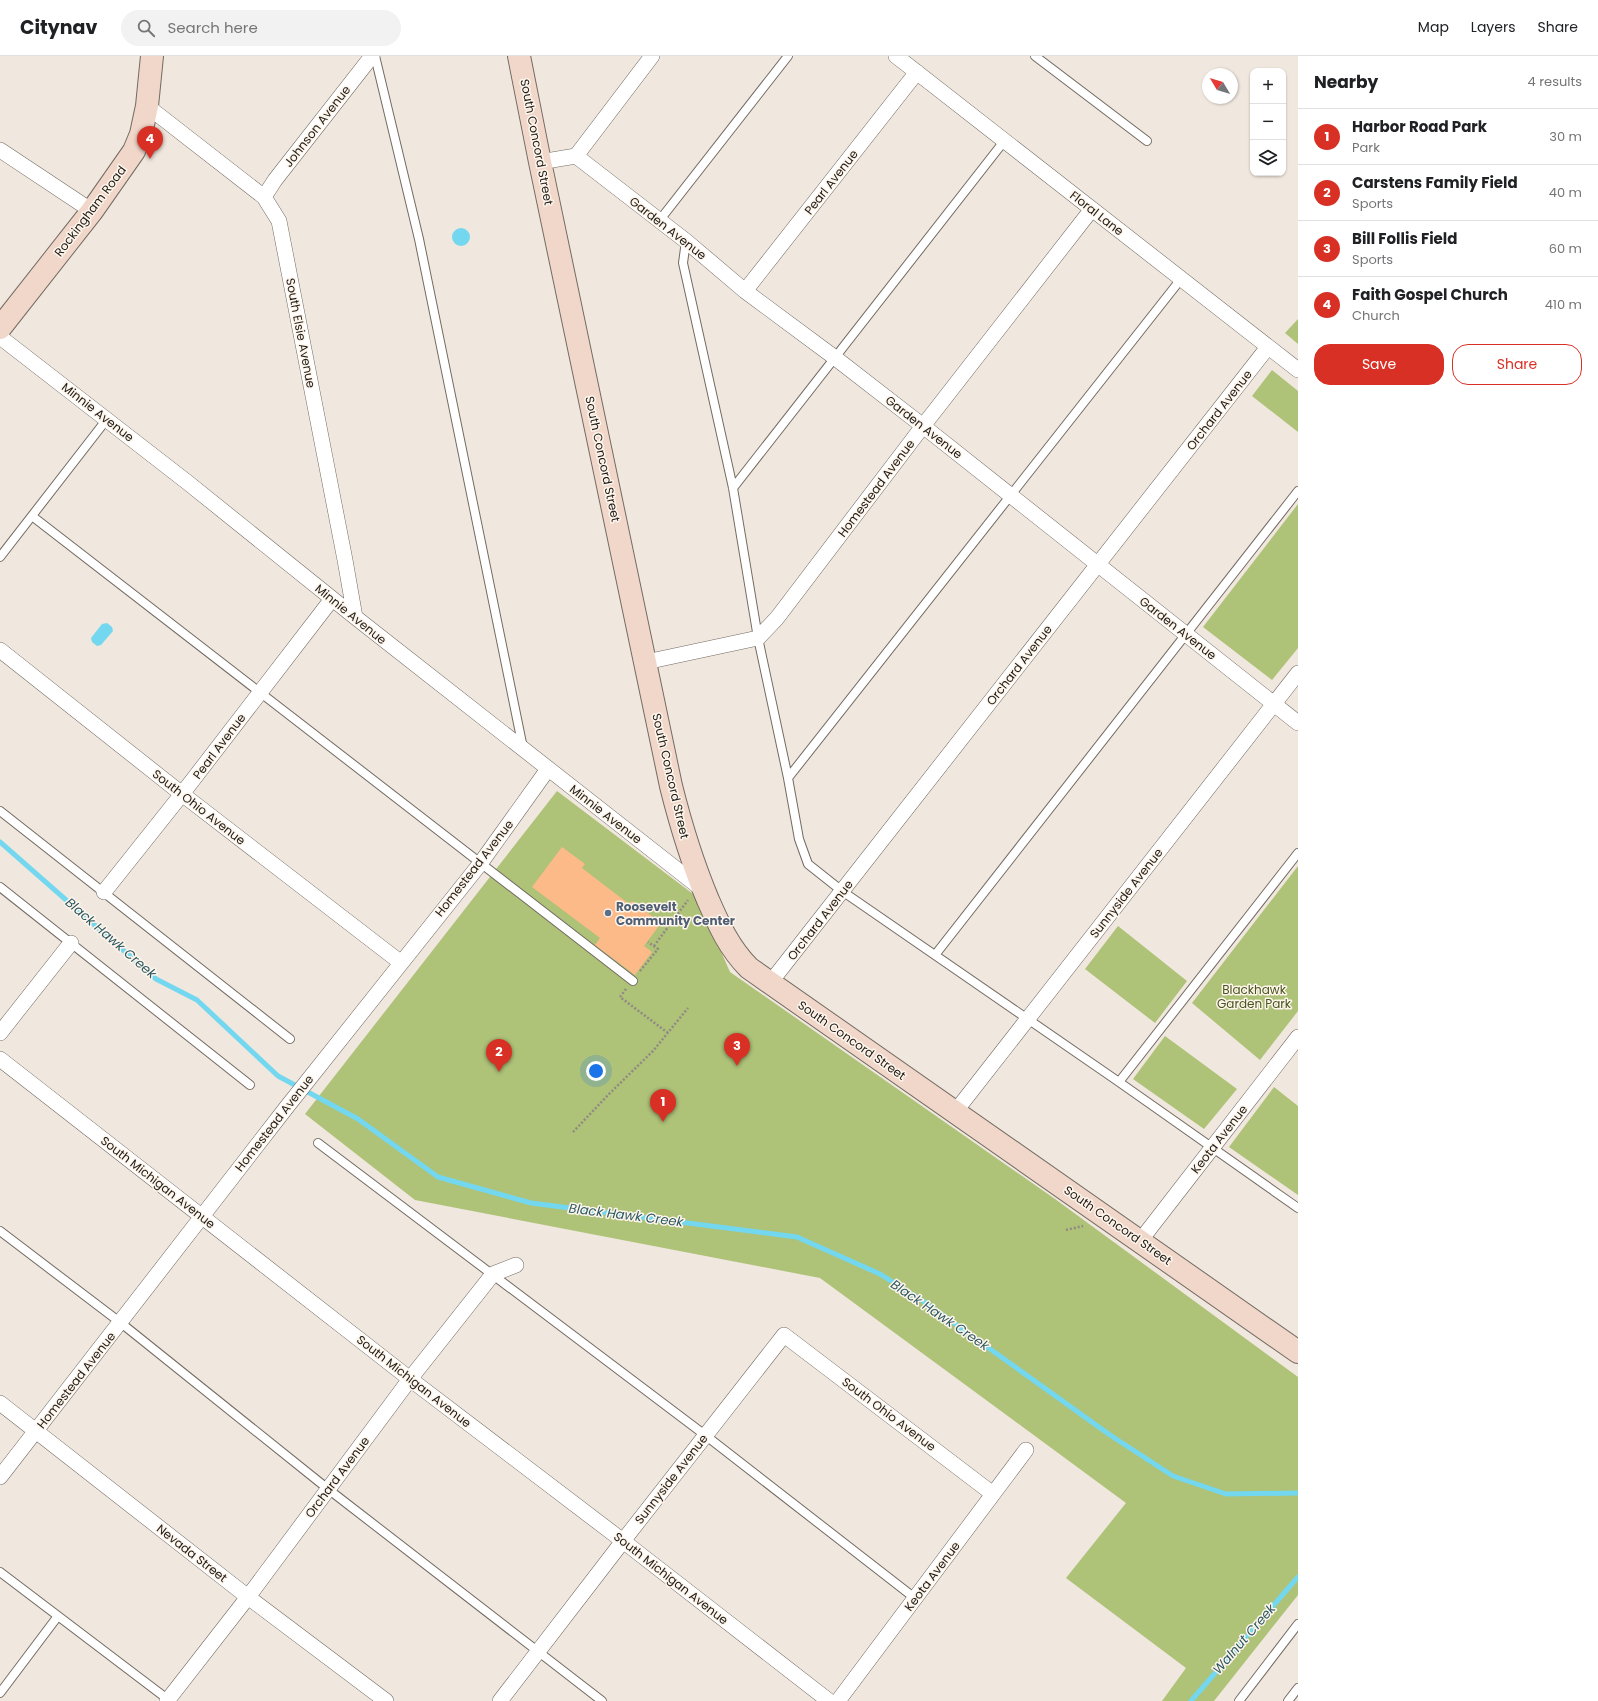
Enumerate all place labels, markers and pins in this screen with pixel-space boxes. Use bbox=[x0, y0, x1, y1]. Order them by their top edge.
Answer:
pin: 4 bbox=[137, 126, 163, 159]
place label: Roosevelt Community Center bbox=[616, 898, 735, 929]
marker: Roosevelt Community Center bbox=[603, 908, 613, 918]
pin: 3 bbox=[724, 1033, 750, 1066]
pin: 2 bbox=[486, 1039, 512, 1072]
pin: 1 bbox=[650, 1089, 676, 1122]

